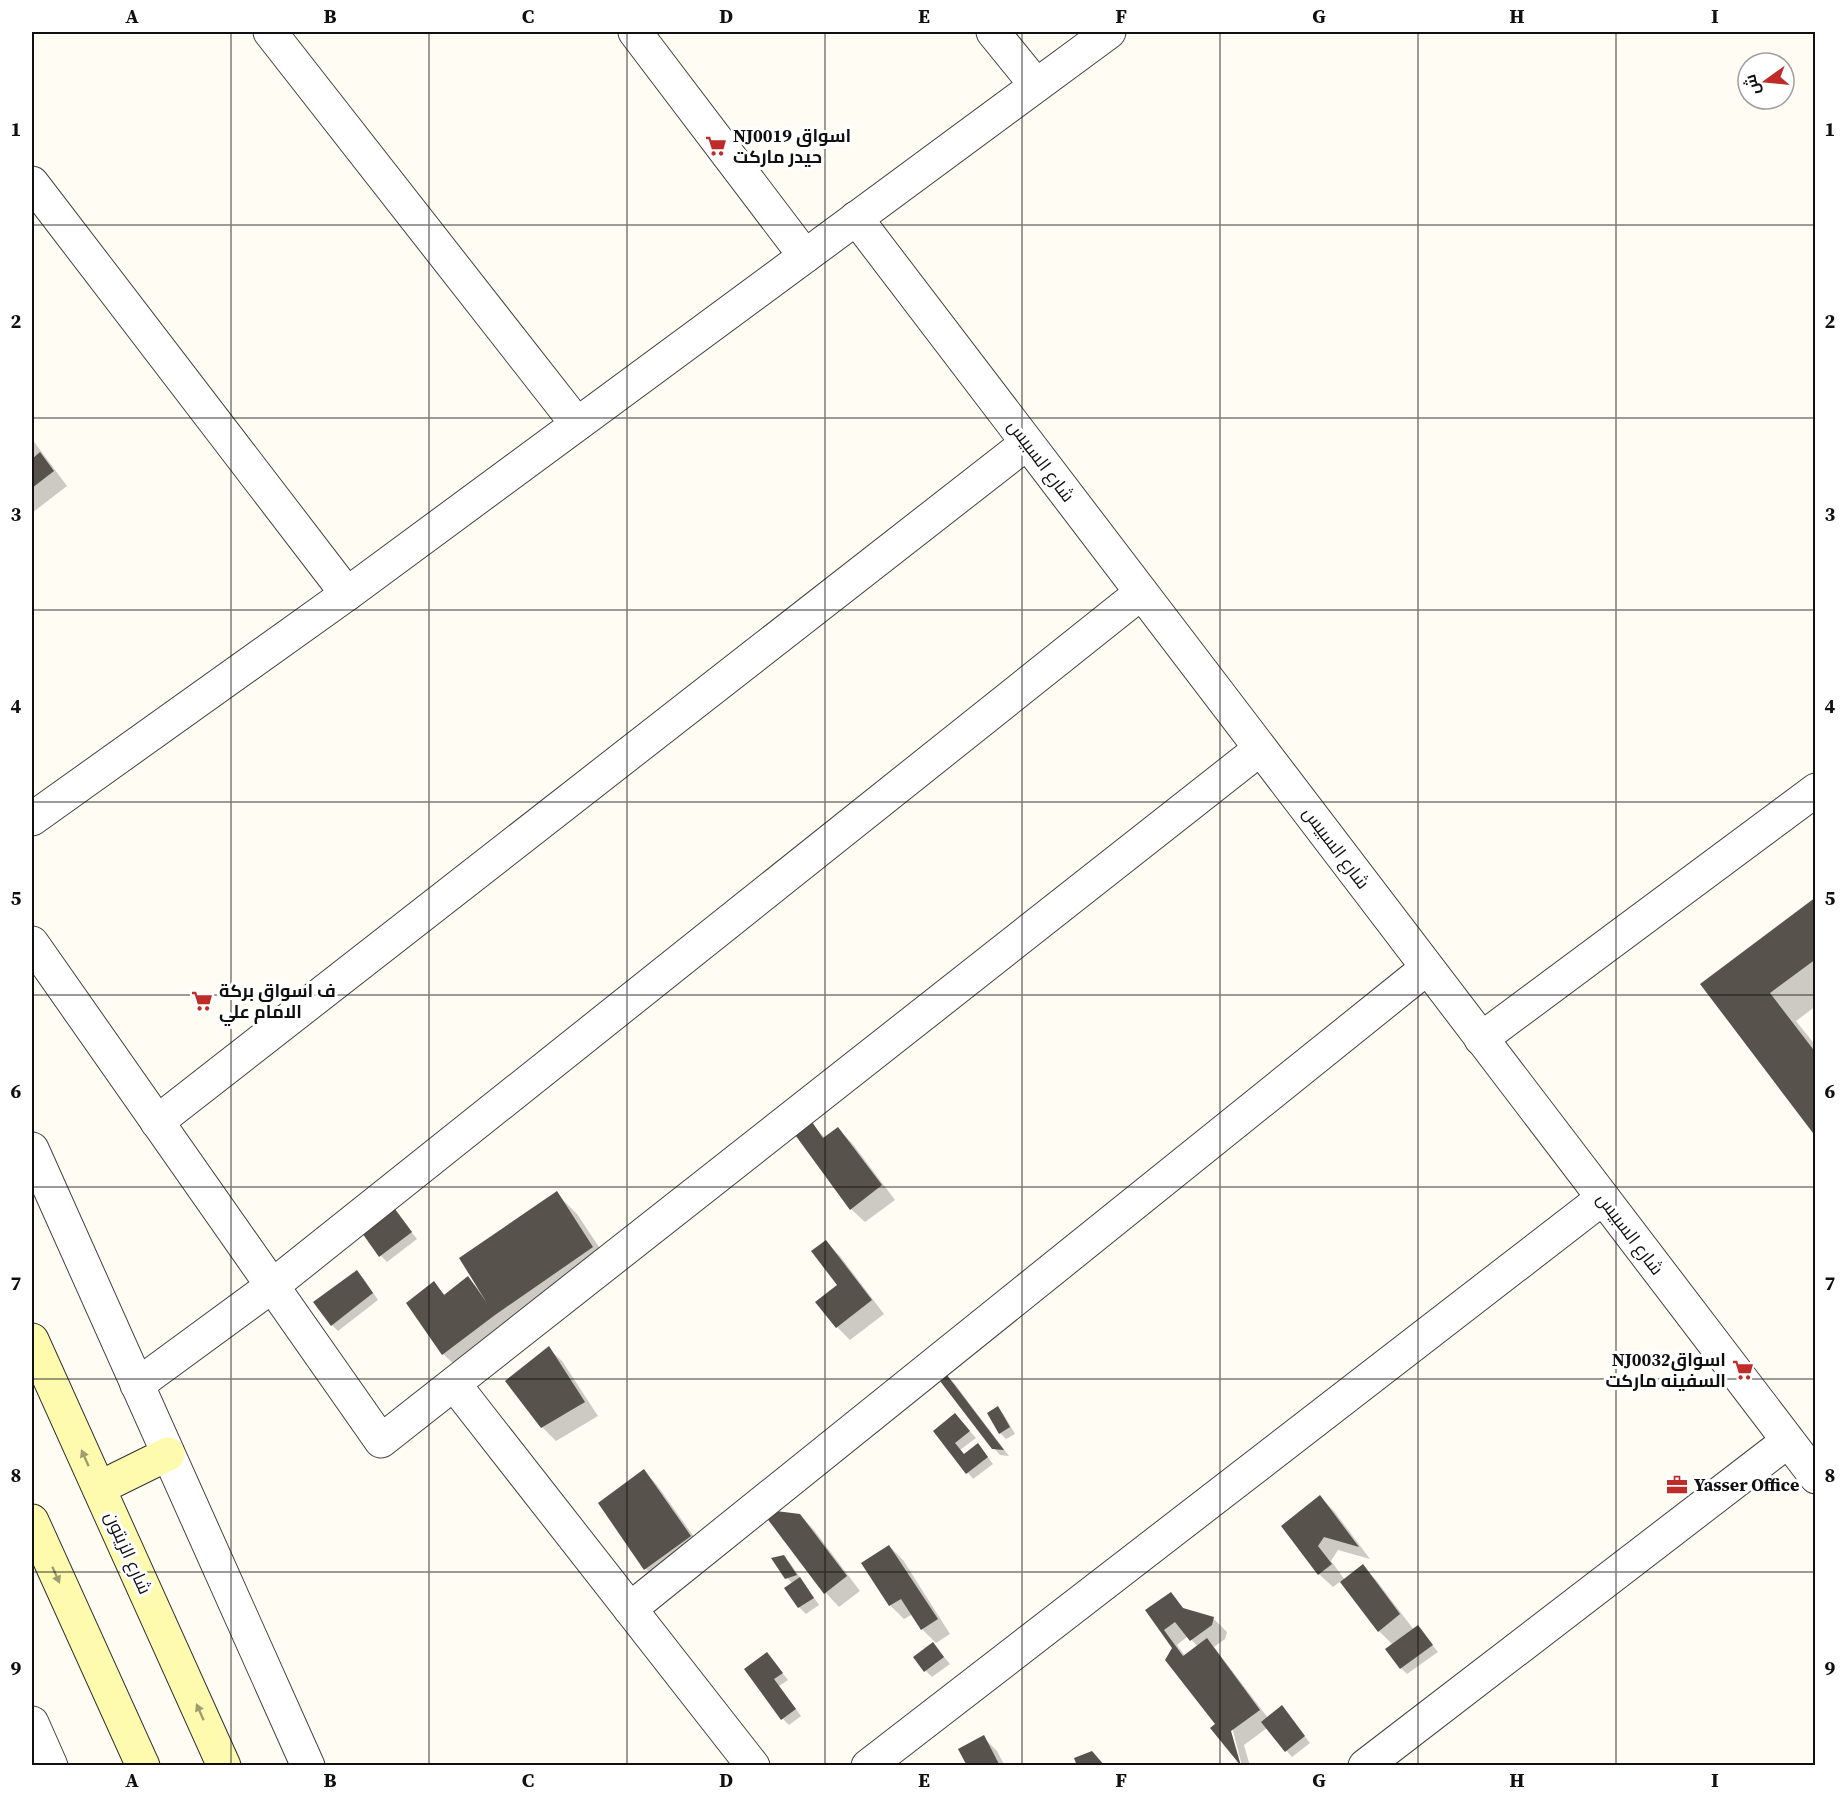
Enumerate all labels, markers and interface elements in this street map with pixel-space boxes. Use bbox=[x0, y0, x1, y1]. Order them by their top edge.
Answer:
text: A bbox=[125, 2, 139, 30]
text: B bbox=[323, 2, 337, 30]
text: C bbox=[522, 2, 534, 30]
text: D bbox=[719, 2, 733, 30]
text: E bbox=[918, 2, 930, 30]
text: F bbox=[1115, 2, 1127, 30]
text: G bbox=[1312, 2, 1326, 30]
text: H bbox=[1509, 2, 1525, 30]
text: I bbox=[1711, 2, 1719, 30]
north arrow bbox=[1736, 51, 1796, 111]
text: ش bbox=[1738, 72, 1765, 98]
text: 1 bbox=[11, 115, 21, 143]
text: 1 bbox=[1825, 115, 1835, 143]
place label: NJ0019 اسواق حيدر ماركت bbox=[733, 123, 851, 169]
supermarket icon: NJ0019 اسواق حيدر ماركت bbox=[704, 134, 728, 158]
text: 2 bbox=[11, 307, 22, 335]
text: 2 bbox=[1825, 307, 1836, 335]
street label: شارع السبيس bbox=[1002, 414, 1081, 507]
text: 3 bbox=[11, 500, 22, 528]
text: 3 bbox=[1825, 500, 1836, 528]
text: 4 bbox=[11, 692, 22, 720]
text: 4 bbox=[1825, 692, 1836, 720]
street label: شارع السبيس bbox=[1297, 801, 1376, 894]
text: 5 bbox=[11, 884, 22, 912]
text: 5 bbox=[1825, 884, 1836, 912]
place label: ف اسواق بركة الامام علي bbox=[219, 978, 336, 1027]
supermarket icon: ف اسواق بركة الامام علي bbox=[190, 989, 214, 1013]
text: 6 bbox=[11, 1077, 22, 1105]
text: 6 bbox=[1825, 1077, 1836, 1105]
street label: شارع السبيس bbox=[1591, 1187, 1670, 1280]
text: 7 bbox=[11, 1269, 22, 1297]
text: 7 bbox=[1825, 1269, 1836, 1297]
place label: NJ0032اسواق السفينه ماركت bbox=[1605, 1347, 1726, 1393]
supermarket icon: NJ0032اسواق السفينه ماركت bbox=[1731, 1358, 1755, 1382]
one-way arrow bbox=[80, 1448, 90, 1466]
text: 8 bbox=[11, 1461, 21, 1489]
text: 8 bbox=[1825, 1461, 1835, 1489]
place label: Yasser Office bbox=[1694, 1472, 1799, 1497]
office icon: Yasser Office bbox=[1665, 1473, 1689, 1497]
street label: شارع الزيتون bbox=[99, 1507, 158, 1598]
one-way arrow bbox=[51, 1566, 60, 1583]
text: 9 bbox=[11, 1654, 22, 1682]
text: 9 bbox=[1825, 1654, 1836, 1682]
one-way arrow bbox=[195, 1704, 204, 1721]
text: A bbox=[125, 1766, 139, 1794]
text: B bbox=[323, 1766, 337, 1794]
text: C bbox=[522, 1766, 534, 1794]
text: D bbox=[719, 1766, 733, 1794]
text: E bbox=[918, 1766, 930, 1794]
text: F bbox=[1115, 1766, 1127, 1794]
text: G bbox=[1312, 1766, 1326, 1794]
text: H bbox=[1509, 1766, 1525, 1794]
text: I bbox=[1711, 1766, 1719, 1794]

